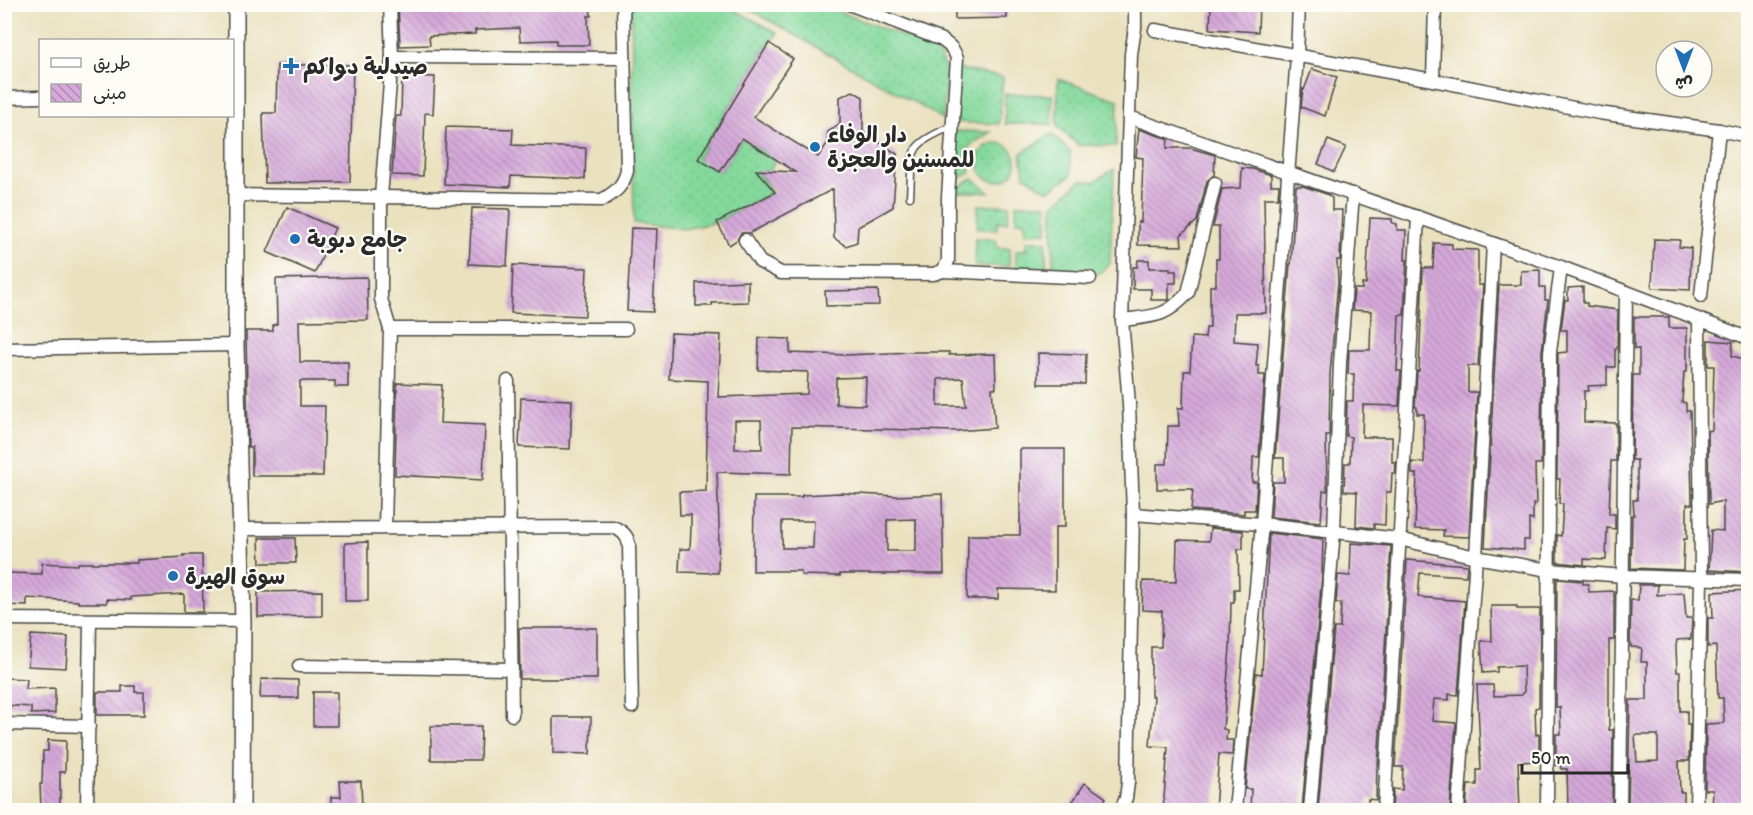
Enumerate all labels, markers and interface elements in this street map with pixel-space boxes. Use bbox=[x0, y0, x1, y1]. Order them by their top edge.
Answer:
legend bbox=[39, 39, 234, 117]
north arrow bbox=[1654, 39, 1714, 99]
text: طريق bbox=[93, 52, 131, 74]
place label: صيدلية دواكم bbox=[303, 53, 428, 83]
marker: صيدلية دواكم bbox=[284, 59, 298, 73]
text: ش bbox=[1675, 74, 1693, 93]
text: مبنى bbox=[93, 82, 127, 104]
place label: دار الوفاء للمسنين والعجزة bbox=[827, 121, 974, 174]
marker: دار الوفاء للمسنين والعجزة bbox=[808, 140, 822, 154]
place label: جامع دبوبة bbox=[307, 226, 407, 255]
marker: جامع دبوبة bbox=[288, 232, 302, 246]
place label: سوق الهيرة bbox=[185, 563, 285, 590]
marker: سوق الهيرة bbox=[166, 569, 180, 583]
scale bar bbox=[1522, 737, 1628, 775]
text: 50 m bbox=[1531, 747, 1571, 769]

